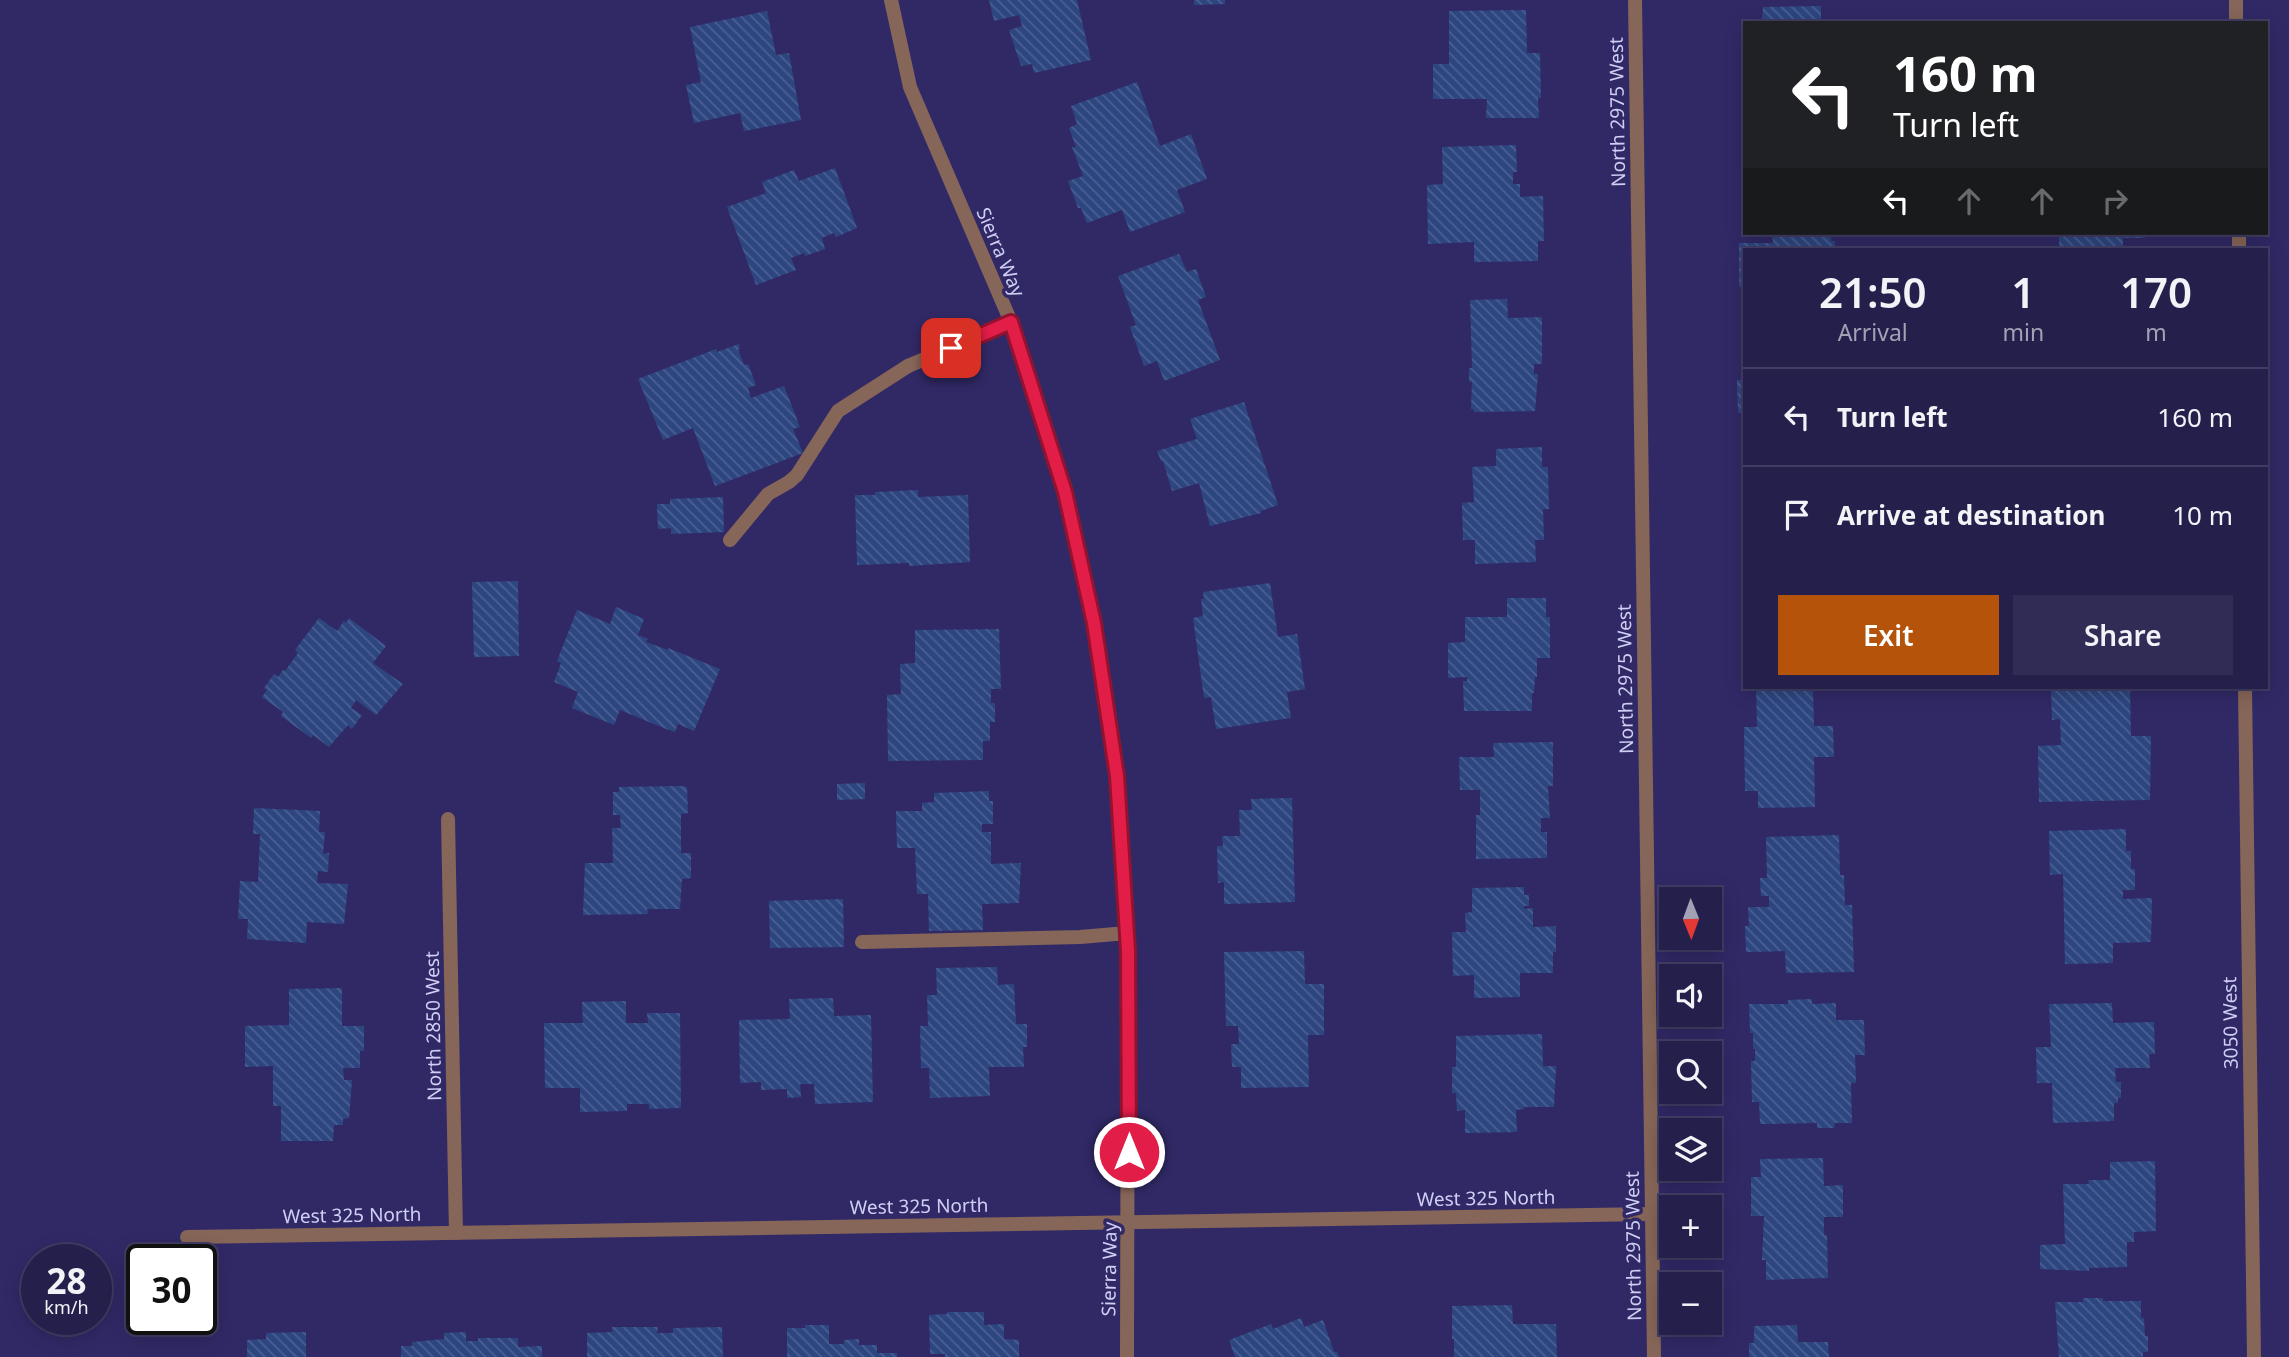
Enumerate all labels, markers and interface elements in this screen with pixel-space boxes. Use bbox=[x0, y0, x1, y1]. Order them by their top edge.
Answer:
street label: North 2975 West bbox=[1603, 37, 1631, 187]
text: 160 m bbox=[1893, 40, 2038, 106]
icon: left bbox=[1778, 49, 1869, 140]
text: Turn left bbox=[1893, 103, 2019, 146]
icon: left bbox=[1877, 182, 1915, 220]
icon: ahead bbox=[1950, 182, 1988, 220]
icon: ahead bbox=[2023, 182, 2061, 220]
icon: right bbox=[2096, 182, 2134, 220]
street label: Sierra Way bbox=[971, 203, 1032, 301]
text: 21:50 bbox=[1819, 263, 1927, 320]
text: 1 bbox=[2011, 263, 2035, 320]
text: 170 bbox=[2120, 263, 2192, 320]
text: Arrival bbox=[1838, 316, 1908, 348]
text: min bbox=[2002, 316, 2044, 348]
text: m bbox=[2145, 316, 2167, 348]
pin bbox=[921, 318, 981, 378]
icon: arrive bbox=[932, 329, 970, 367]
icon: left bbox=[1778, 398, 1816, 436]
text: Turn left bbox=[1837, 399, 1948, 435]
text: 160 m bbox=[2157, 399, 2233, 435]
icon: arrive bbox=[1778, 496, 1816, 534]
text: Arrive at destination bbox=[1837, 497, 2106, 533]
text: 10 m bbox=[2172, 497, 2233, 533]
button: Exit bbox=[1778, 595, 1999, 675]
button: Share bbox=[2013, 595, 2233, 675]
street label: North 2975 West bbox=[1611, 604, 1639, 754]
north arrow bbox=[1659, 887, 1722, 950]
map controls bbox=[1659, 887, 1722, 1335]
street label: North 2850 West bbox=[419, 951, 447, 1101]
button: sound bbox=[1659, 964, 1722, 1027]
street label: 3050 West bbox=[2216, 976, 2244, 1069]
button: search bbox=[1659, 1041, 1722, 1104]
position arrow bbox=[1092, 1115, 1166, 1189]
button: layers bbox=[1659, 1118, 1722, 1181]
street label: North 2975 West bbox=[1619, 1171, 1647, 1321]
street label: West 325 North bbox=[1416, 1184, 1556, 1212]
street label: West 325 North bbox=[849, 1192, 989, 1220]
button: + bbox=[1659, 1195, 1722, 1258]
street label: West 325 North bbox=[282, 1201, 422, 1229]
street label: Sierra Way bbox=[1095, 1221, 1123, 1317]
speed limit sign: 30 bbox=[126, 1244, 217, 1335]
text: 28 bbox=[46, 1257, 87, 1304]
button: − bbox=[1659, 1272, 1722, 1335]
text: km/h bbox=[44, 1295, 89, 1319]

